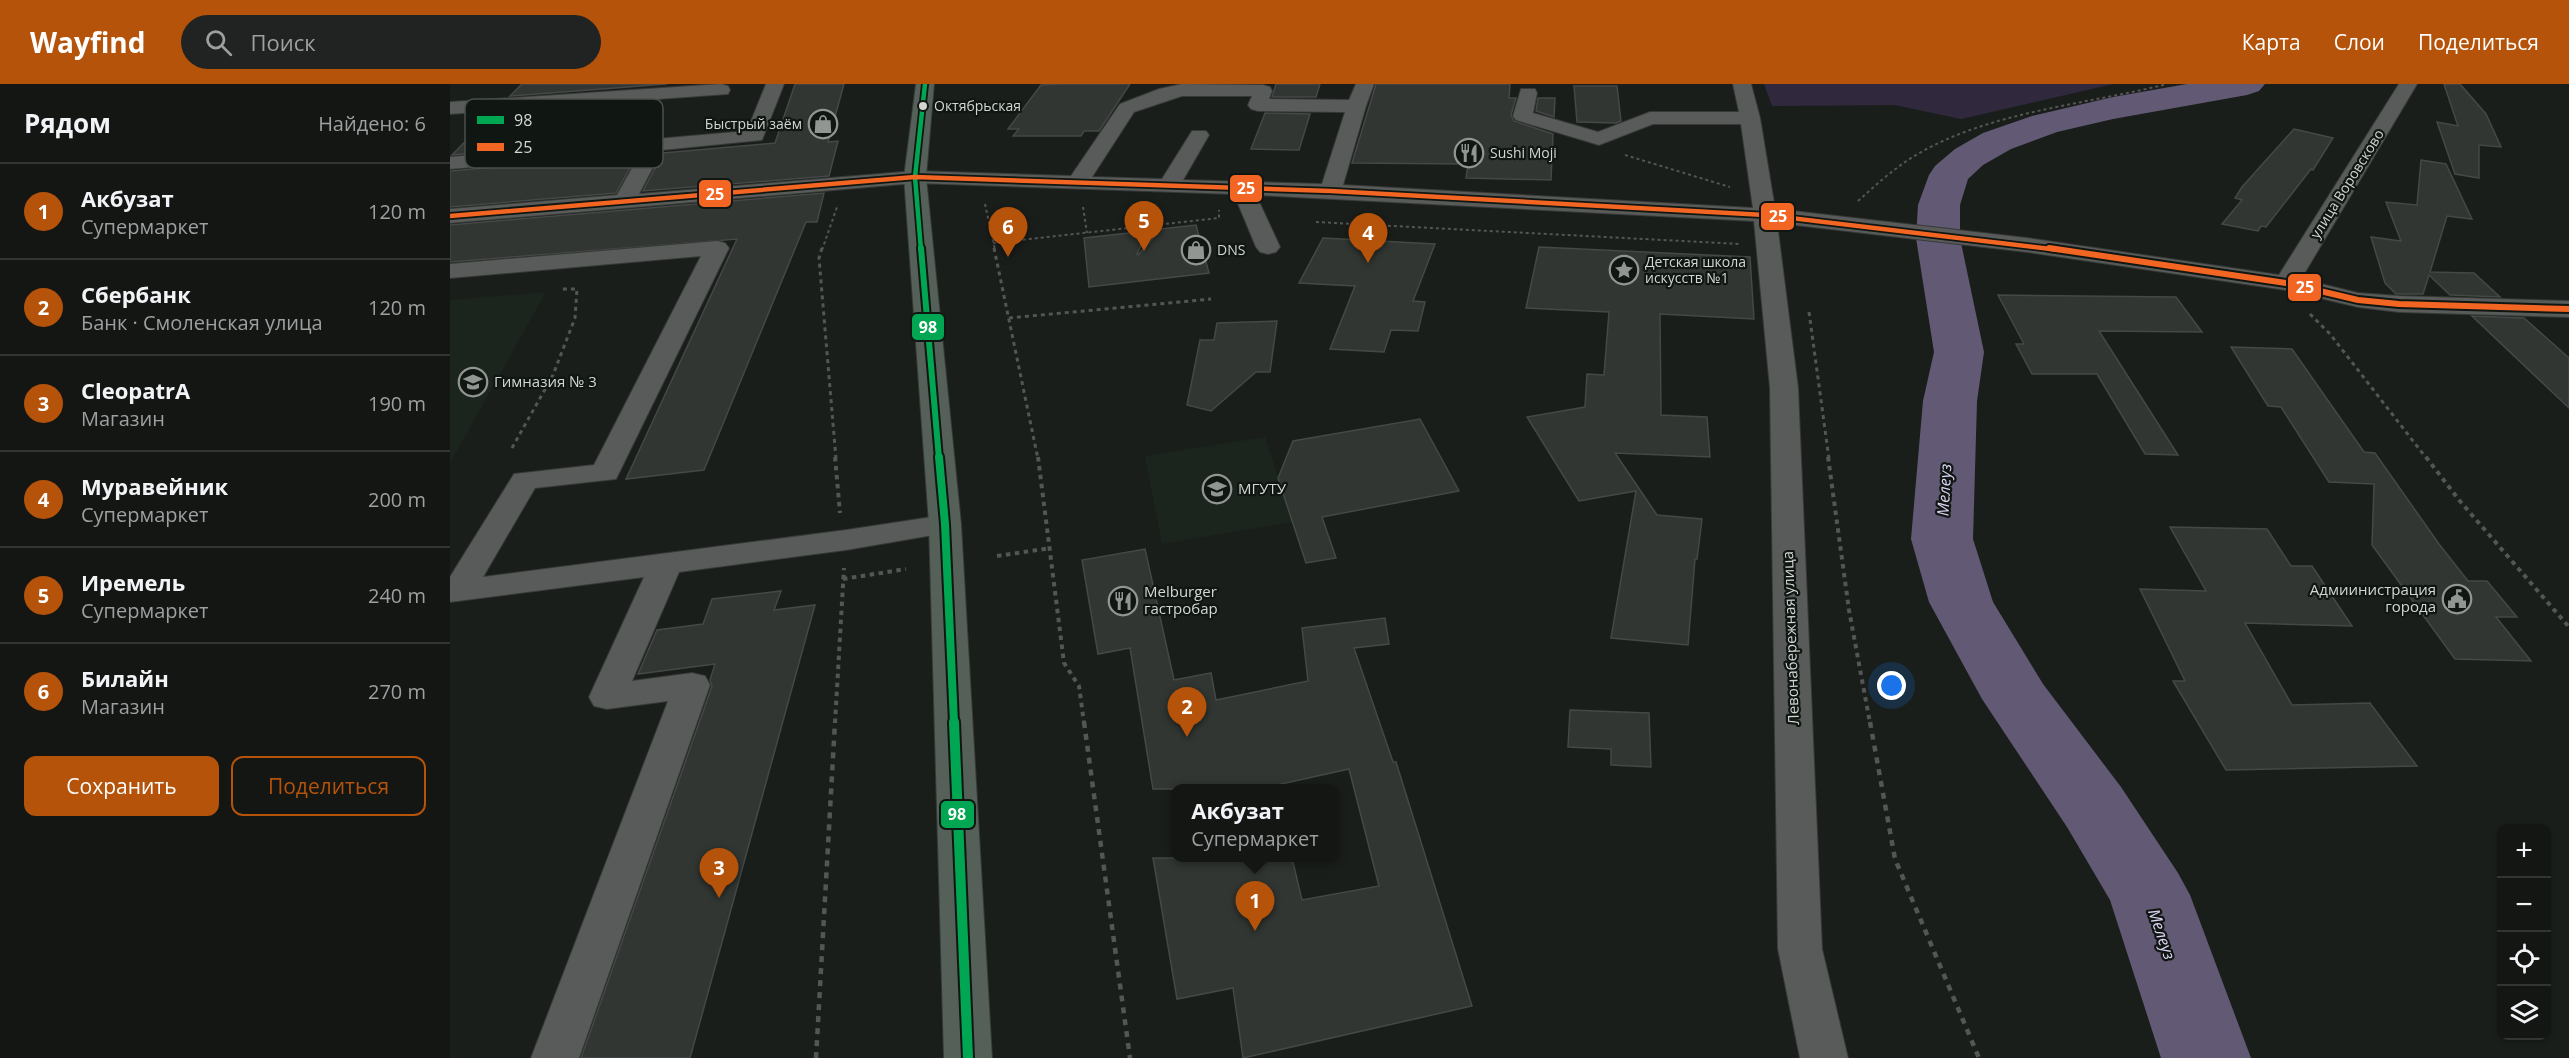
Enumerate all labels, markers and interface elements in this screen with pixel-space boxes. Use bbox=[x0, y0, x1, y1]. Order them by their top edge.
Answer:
search box bbox=[181, 15, 601, 69]
text: Wayfind bbox=[30, 23, 145, 61]
icon: search bbox=[202, 26, 235, 59]
text: Поиск bbox=[250, 27, 316, 57]
text: Карта bbox=[2242, 28, 2301, 56]
text: Слои bbox=[2334, 28, 2385, 56]
text: Поделиться bbox=[2418, 28, 2539, 56]
place label: Октябрьская bbox=[934, 96, 1021, 115]
legend bbox=[465, 99, 663, 168]
marker: Октябрьская bbox=[917, 100, 929, 112]
text: Рядом bbox=[24, 105, 111, 141]
shop icon: Быстрый заём bbox=[807, 108, 839, 140]
text: 98 bbox=[514, 109, 532, 131]
text: Найдено: 6 bbox=[318, 110, 426, 137]
place label: Быстрый заём bbox=[705, 114, 802, 133]
street label: улица Воровсково bbox=[2305, 126, 2388, 242]
text: 25 bbox=[514, 136, 532, 158]
restaurant icon: Sushi Moji bbox=[1453, 137, 1485, 169]
place label: Sushi Moji bbox=[1490, 143, 1557, 162]
line badge: 25 bbox=[1229, 174, 1263, 203]
text: 25 bbox=[1237, 177, 1255, 199]
line badge: 25 bbox=[698, 179, 732, 208]
text: Акбузат bbox=[81, 183, 174, 213]
text: 25 bbox=[706, 183, 724, 205]
text: 1 bbox=[38, 198, 49, 225]
text: 120 m bbox=[368, 198, 426, 225]
pin: 5 bbox=[1124, 202, 1164, 251]
line badge: 25 bbox=[1760, 202, 1795, 231]
text: 25 bbox=[1769, 205, 1787, 227]
pin: 6 bbox=[988, 208, 1028, 257]
text: Супермаркет bbox=[81, 213, 208, 240]
pin: 4 bbox=[1348, 214, 1388, 263]
shop icon: DNS bbox=[1180, 234, 1212, 266]
place label: DNS bbox=[1217, 240, 1245, 259]
place label: Детская школа искусств №1 bbox=[1645, 252, 1746, 287]
place icon: Детская школа искусств №1 bbox=[1608, 254, 1640, 286]
line badge: 25 bbox=[2287, 273, 2322, 302]
text: 25 bbox=[2296, 276, 2314, 298]
text: Сбербанк bbox=[81, 279, 191, 309]
text: 2 bbox=[38, 294, 49, 321]
text: 120 m bbox=[368, 294, 426, 321]
text: Банк · Смоленская улица bbox=[81, 309, 323, 336]
line badge: 98 bbox=[911, 313, 945, 341]
text: 98 bbox=[919, 316, 937, 338]
school or university icon: Гимназия № 3 bbox=[457, 366, 489, 398]
place label: Гимназия № 3 bbox=[494, 371, 597, 391]
text: CleopatrA bbox=[81, 375, 190, 405]
text: 3 bbox=[38, 390, 49, 417]
text: 190 m bbox=[368, 390, 426, 417]
text: Магазин bbox=[81, 405, 165, 432]
water label: Мелеуз bbox=[1932, 463, 1956, 517]
text: Муравейник bbox=[81, 471, 228, 501]
school or university icon: МГУТУ bbox=[1201, 473, 1233, 505]
place label: МГУТУ bbox=[1238, 478, 1287, 498]
text: 4 bbox=[38, 486, 49, 513]
text: 200 m bbox=[368, 486, 426, 513]
text: Супермаркет bbox=[81, 501, 208, 528]
street label: Левонабережная улица bbox=[1777, 551, 1803, 725]
text: Иремель bbox=[81, 567, 185, 597]
place label: Адмиинистрация города bbox=[2310, 579, 2436, 616]
place label: Melburger гастробар bbox=[1144, 581, 1218, 618]
text: 5 bbox=[38, 582, 49, 609]
text: 240 m bbox=[368, 582, 426, 609]
public building icon: Адмиинистрация города bbox=[2441, 583, 2473, 615]
restaurant icon: Melburger гастробар bbox=[1107, 585, 1139, 617]
text: Супермаркет bbox=[81, 597, 208, 624]
text: Билайн bbox=[81, 663, 169, 693]
your location bbox=[1877, 671, 1906, 700]
text: 6 bbox=[38, 678, 49, 705]
text: 270 m bbox=[368, 678, 426, 705]
pin: 2 bbox=[1168, 688, 1206, 737]
text: Магазин bbox=[81, 693, 165, 720]
button: Сохранить bbox=[24, 756, 219, 816]
button: Поделиться bbox=[231, 756, 426, 816]
popup bbox=[1171, 784, 1339, 862]
text: Акбузат bbox=[1191, 795, 1284, 825]
line badge: 98 bbox=[940, 800, 975, 829]
text: 98 bbox=[948, 803, 966, 825]
map controls bbox=[2497, 824, 2551, 1040]
button: + bbox=[2497, 824, 2551, 878]
text: Супермаркет bbox=[1191, 825, 1319, 852]
pin: 3 bbox=[700, 848, 738, 898]
button: − bbox=[2497, 878, 2551, 932]
pin: 1 bbox=[1236, 882, 1274, 931]
water label: Мелеуз bbox=[2143, 906, 2181, 962]
button: locate bbox=[2497, 932, 2551, 986]
button: layers bbox=[2497, 986, 2551, 1040]

